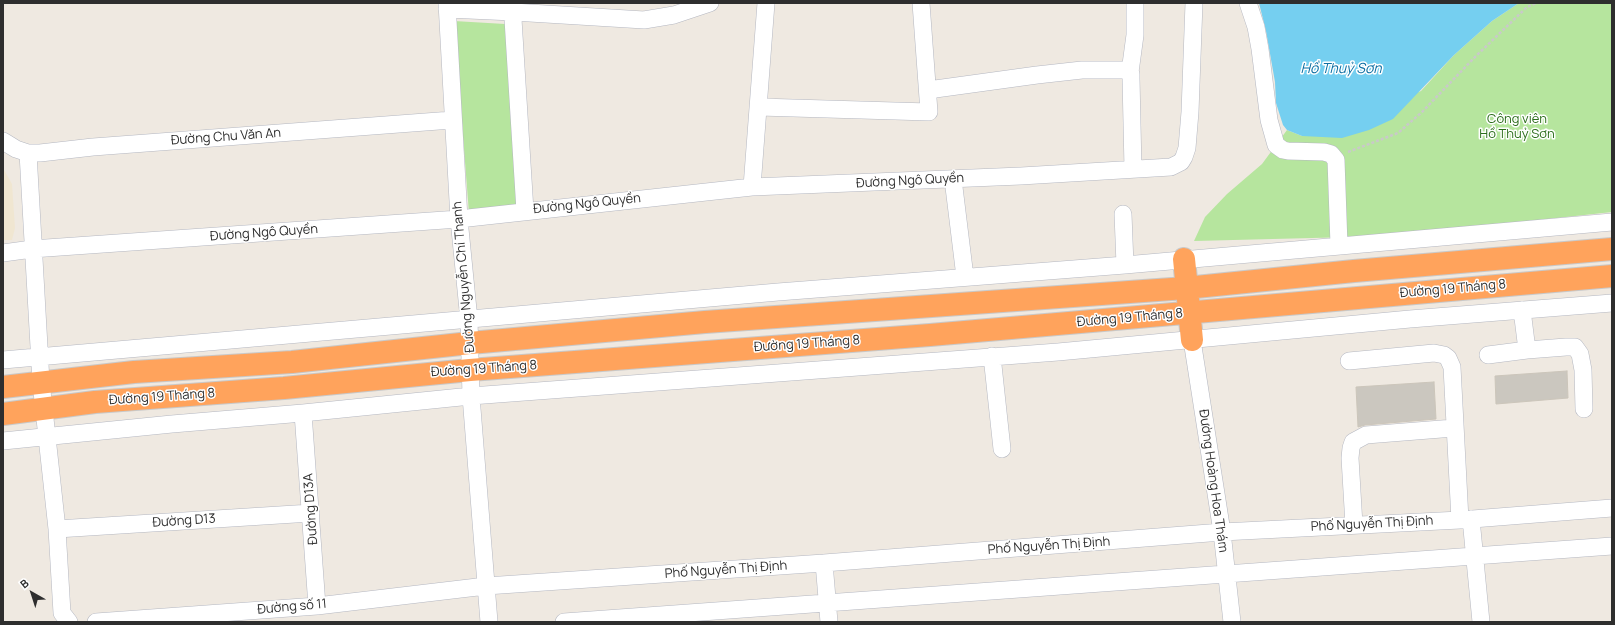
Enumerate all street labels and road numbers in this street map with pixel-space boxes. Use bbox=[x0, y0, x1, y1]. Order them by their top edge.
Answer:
street label: Đường Chu Văn An bbox=[170, 125, 282, 149]
street label: Đường Ngô Quyền bbox=[856, 170, 964, 192]
street label: Đường Ngô Quyền bbox=[532, 191, 642, 217]
street label: Đường Nguyễn Chí Thanh bbox=[450, 201, 478, 353]
street label: Đường Ngô Quyền bbox=[210, 221, 318, 245]
street label: Đường 19 Tháng 8 bbox=[1399, 277, 1507, 301]
street label: Đường 19 Tháng 8 bbox=[1076, 306, 1184, 330]
street label: Đường 19 Tháng 8 bbox=[753, 333, 861, 355]
street label: Đường 19 Tháng 8 bbox=[430, 358, 538, 380]
street label: Đường 19 Tháng 8 bbox=[108, 386, 216, 408]
street label: Đường Hoàng Hoa Thám bbox=[1195, 408, 1231, 554]
street label: Đường D13A bbox=[301, 473, 321, 545]
street label: Đường D13 bbox=[152, 511, 216, 531]
street label: Phố Nguyễn Thị Định bbox=[1310, 513, 1434, 535]
street label: Phố Nguyễn Thị Định bbox=[987, 534, 1111, 558]
street label: Phố Nguyễn Thị Định bbox=[664, 558, 788, 582]
street label: Đường số 11 bbox=[257, 596, 327, 618]

